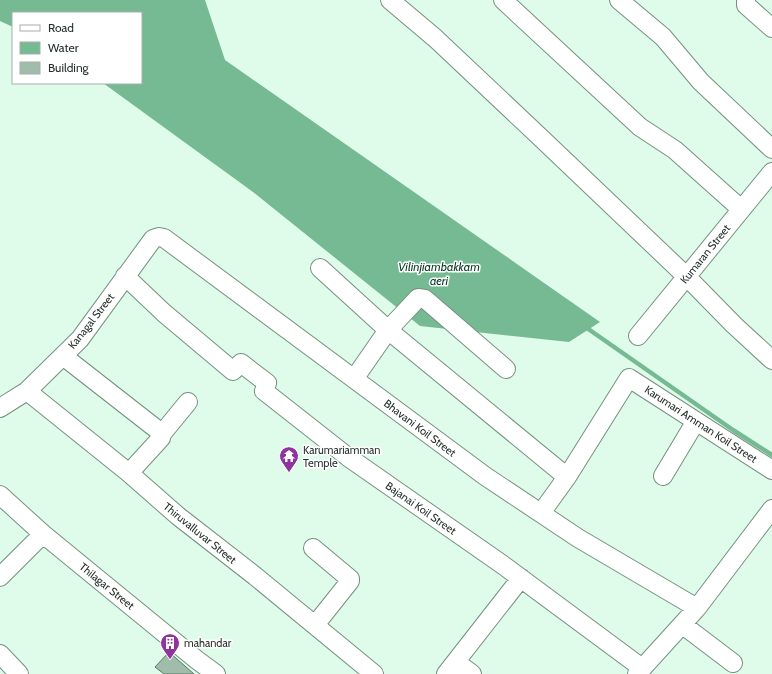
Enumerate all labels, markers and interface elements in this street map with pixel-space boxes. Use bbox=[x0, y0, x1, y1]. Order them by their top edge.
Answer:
legend bbox=[12, 12, 142, 84]
text: Road bbox=[48, 20, 74, 35]
text: Water bbox=[48, 40, 79, 55]
text: Building bbox=[48, 60, 90, 75]
street label: Kumaran Street bbox=[677, 221, 733, 286]
water label: Vilinjiambakkam aeri bbox=[398, 259, 480, 288]
street label: Kanagal Street bbox=[65, 290, 117, 352]
street label: Karumari Amman Koil Street bbox=[642, 382, 760, 466]
street label: Bhavani Koil Street bbox=[381, 396, 459, 460]
place label: Karumariamman Temple bbox=[303, 443, 381, 470]
temple icon: Karumariamman Temple bbox=[278, 445, 300, 473]
street label: Bajanai Koil Street bbox=[383, 478, 459, 538]
street label: Thiruvalluvar Street bbox=[161, 499, 240, 567]
street label: Thilagar Street bbox=[77, 559, 138, 613]
building icon: mahandar bbox=[159, 632, 181, 660]
place label: mahandar bbox=[184, 636, 232, 650]

